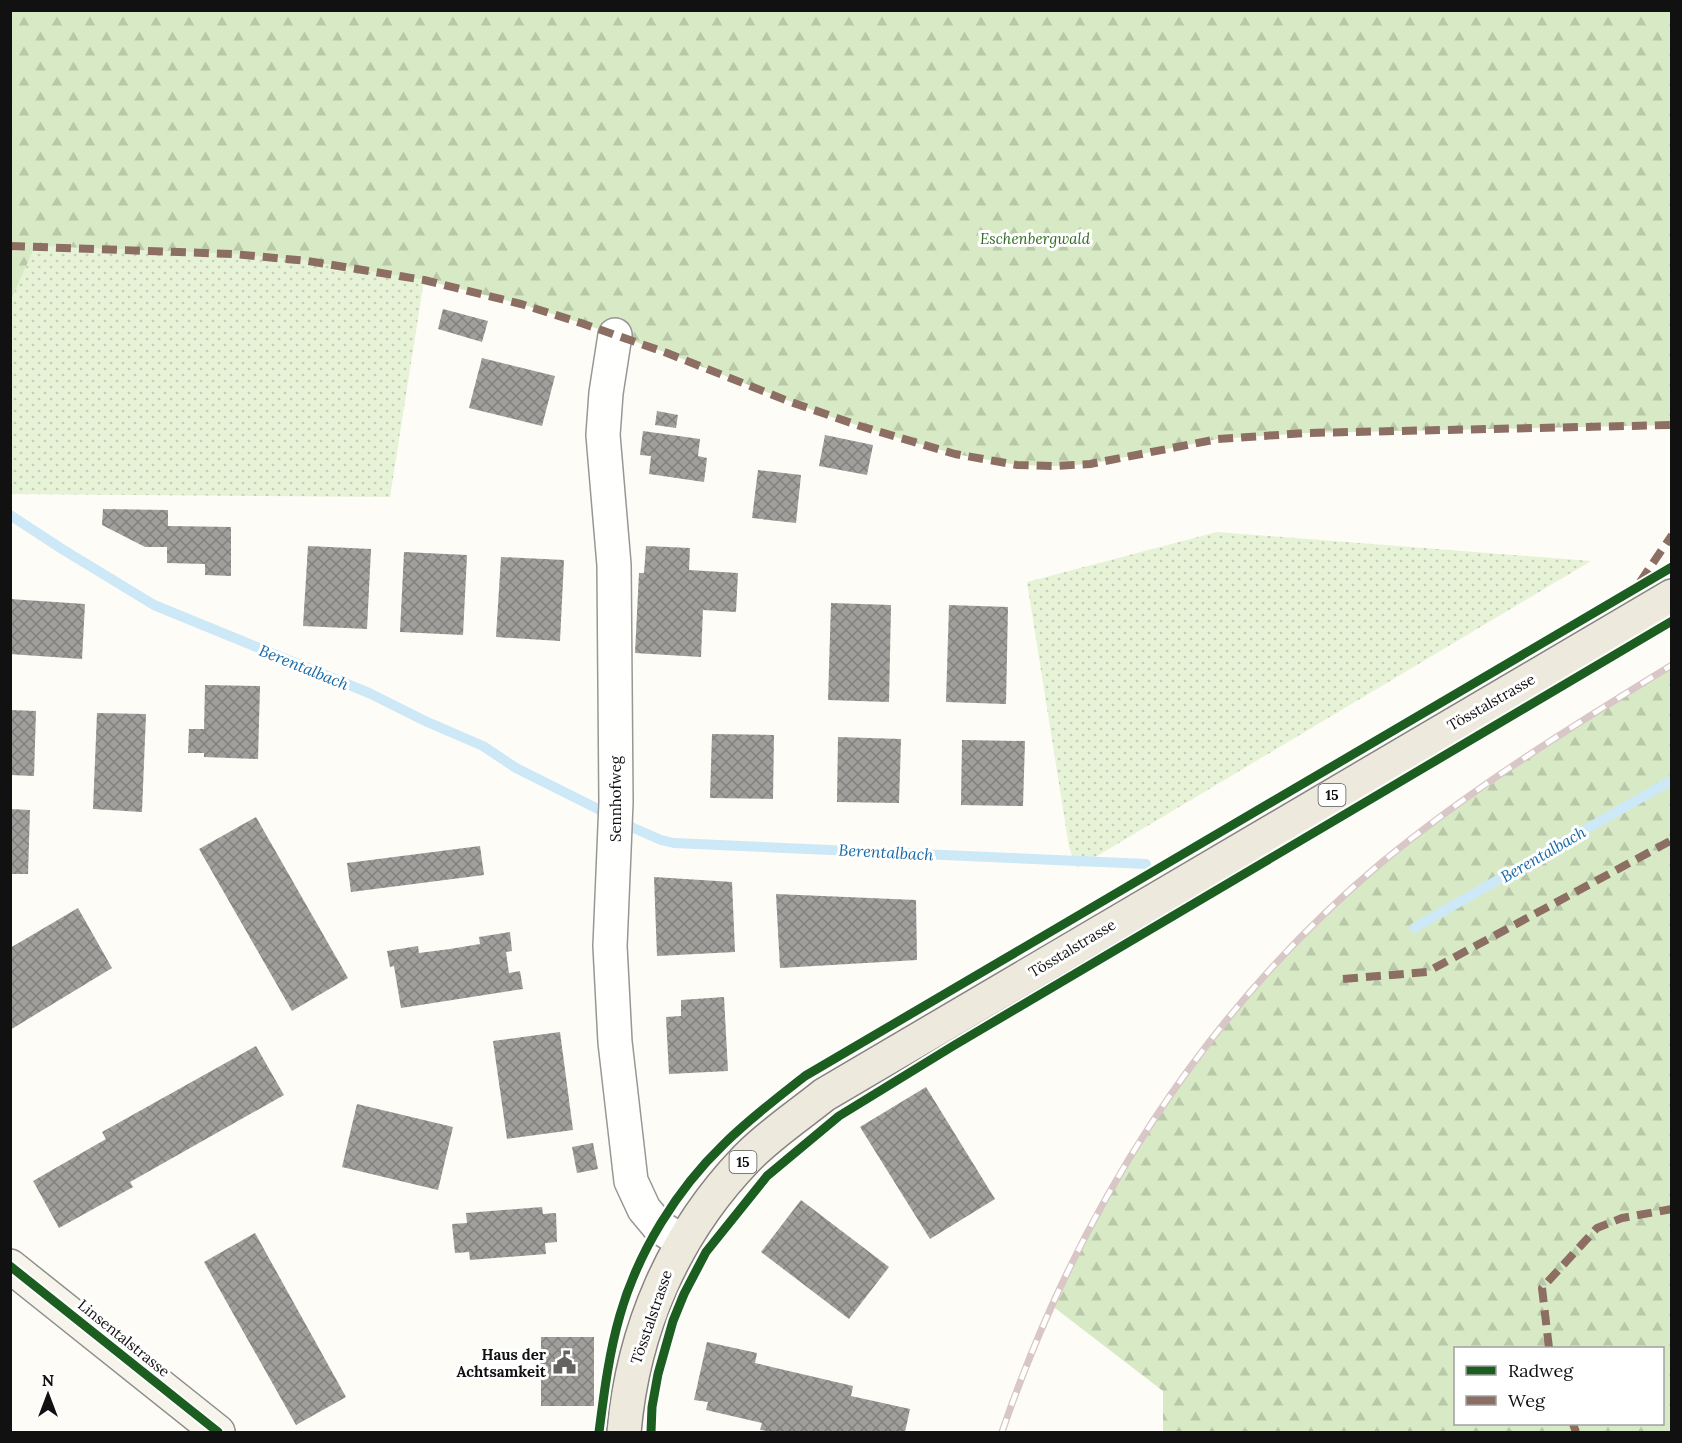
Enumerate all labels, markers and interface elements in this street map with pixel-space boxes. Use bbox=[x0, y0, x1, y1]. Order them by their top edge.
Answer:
park label: Eschenbergwald bbox=[980, 229, 1091, 248]
water label: Berentalbach bbox=[256, 640, 352, 694]
street label: Tösstalstrasse bbox=[1444, 669, 1538, 735]
street label: Sennhofweg bbox=[606, 755, 625, 842]
road number: 15 bbox=[1318, 784, 1346, 806]
water label: Berentalbach bbox=[1497, 822, 1589, 886]
water label: Berentalbach bbox=[838, 840, 934, 864]
street label: Tösstalstrasse bbox=[1025, 915, 1119, 981]
road number: 15 bbox=[730, 1151, 756, 1173]
street label: Tösstalstrasse bbox=[626, 1268, 676, 1366]
street label: Linsentalstrasse bbox=[74, 1295, 174, 1381]
place label: Haus der Achtsamkeit bbox=[456, 1345, 547, 1381]
legend bbox=[1454, 1347, 1664, 1425]
public building icon: Haus der Achtsamkeit bbox=[551, 1350, 577, 1376]
text: Radweg bbox=[1508, 1359, 1574, 1382]
north arrow bbox=[18, 1365, 78, 1425]
text: N bbox=[42, 1370, 54, 1390]
text: Weg bbox=[1508, 1389, 1546, 1412]

